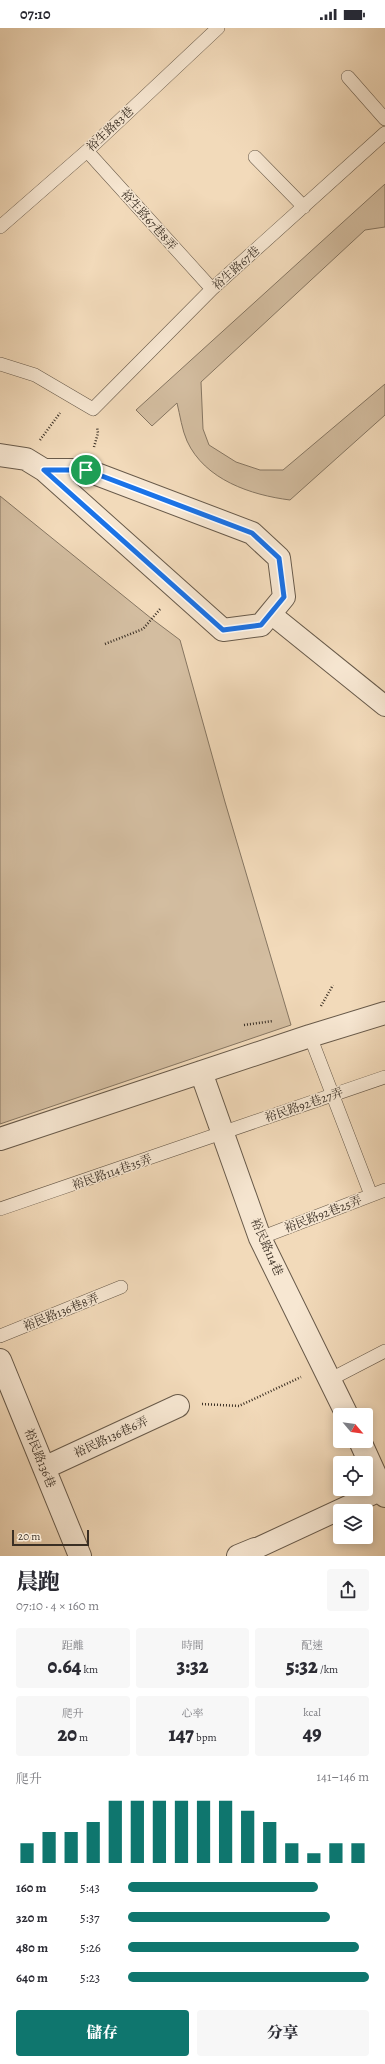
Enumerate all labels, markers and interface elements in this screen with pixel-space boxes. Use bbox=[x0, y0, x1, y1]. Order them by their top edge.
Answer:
text: 07:10 bbox=[20, 4, 50, 24]
street label: 裕生路83巷 bbox=[83, 103, 137, 155]
street label: 裕生路67巷8弄 bbox=[117, 186, 181, 254]
street label: 裕生路67巷 bbox=[209, 242, 263, 294]
pin bbox=[69, 453, 103, 487]
icon: arrive bbox=[75, 459, 97, 481]
street label: 裕民路92巷27弄 bbox=[263, 1084, 345, 1126]
street label: 裕民路114巷35弄 bbox=[70, 1151, 154, 1193]
street label: 裕民路92巷25弄 bbox=[282, 1192, 364, 1236]
street label: 裕民路114巷 bbox=[247, 1216, 287, 1278]
street label: 裕民路136巷8弄 bbox=[21, 1290, 101, 1334]
north arrow bbox=[333, 1408, 373, 1448]
map controls bbox=[333, 1408, 373, 1544]
street label: 裕民路136巷6弄 bbox=[71, 1413, 151, 1461]
street label: 裕民路136巷 bbox=[21, 1426, 59, 1490]
button: locate bbox=[333, 1456, 373, 1496]
button: layers bbox=[333, 1504, 373, 1544]
scale bar bbox=[12, 1528, 89, 1547]
text: 20 m bbox=[18, 1529, 40, 1544]
text: 晨跑 bbox=[16, 1567, 60, 1597]
button: share bbox=[327, 1569, 369, 1611]
text: 07:10 · 4 × 160 m bbox=[16, 1597, 99, 1614]
text: 距離 bbox=[62, 1638, 84, 1653]
text: 時間 bbox=[181, 1638, 203, 1653]
text: 配速 bbox=[301, 1638, 323, 1653]
text: 0.64 bbox=[47, 1653, 81, 1680]
text: 3:32 bbox=[176, 1653, 209, 1680]
text: 5:32 bbox=[286, 1653, 318, 1680]
text: km bbox=[81, 1662, 98, 1677]
text: /km bbox=[318, 1662, 338, 1677]
text: kcal bbox=[303, 1705, 321, 1720]
text: 爬升 bbox=[62, 1706, 84, 1721]
text: 心率 bbox=[181, 1706, 203, 1721]
text: 49 bbox=[303, 1720, 322, 1747]
text: 20 bbox=[57, 1721, 77, 1748]
text: 147 bbox=[168, 1721, 194, 1748]
text: m bbox=[77, 1730, 88, 1745]
text: bpm bbox=[194, 1730, 217, 1745]
text: 141–146 m bbox=[317, 1768, 369, 1785]
text: 爬升 bbox=[16, 1770, 42, 1787]
text: 160 m bbox=[16, 1879, 46, 1896]
text: 5:43 bbox=[80, 1879, 100, 1896]
text: 320 m bbox=[16, 1909, 48, 1926]
text: 5:37 bbox=[80, 1909, 100, 1926]
text: 480 m bbox=[16, 1939, 48, 1956]
text: 5:26 bbox=[80, 1939, 101, 1956]
text: 640 m bbox=[16, 1969, 48, 1986]
text: 5:23 bbox=[80, 1969, 100, 1986]
button: 儲存 bbox=[16, 2010, 189, 2056]
button: 分享 bbox=[197, 2010, 369, 2056]

